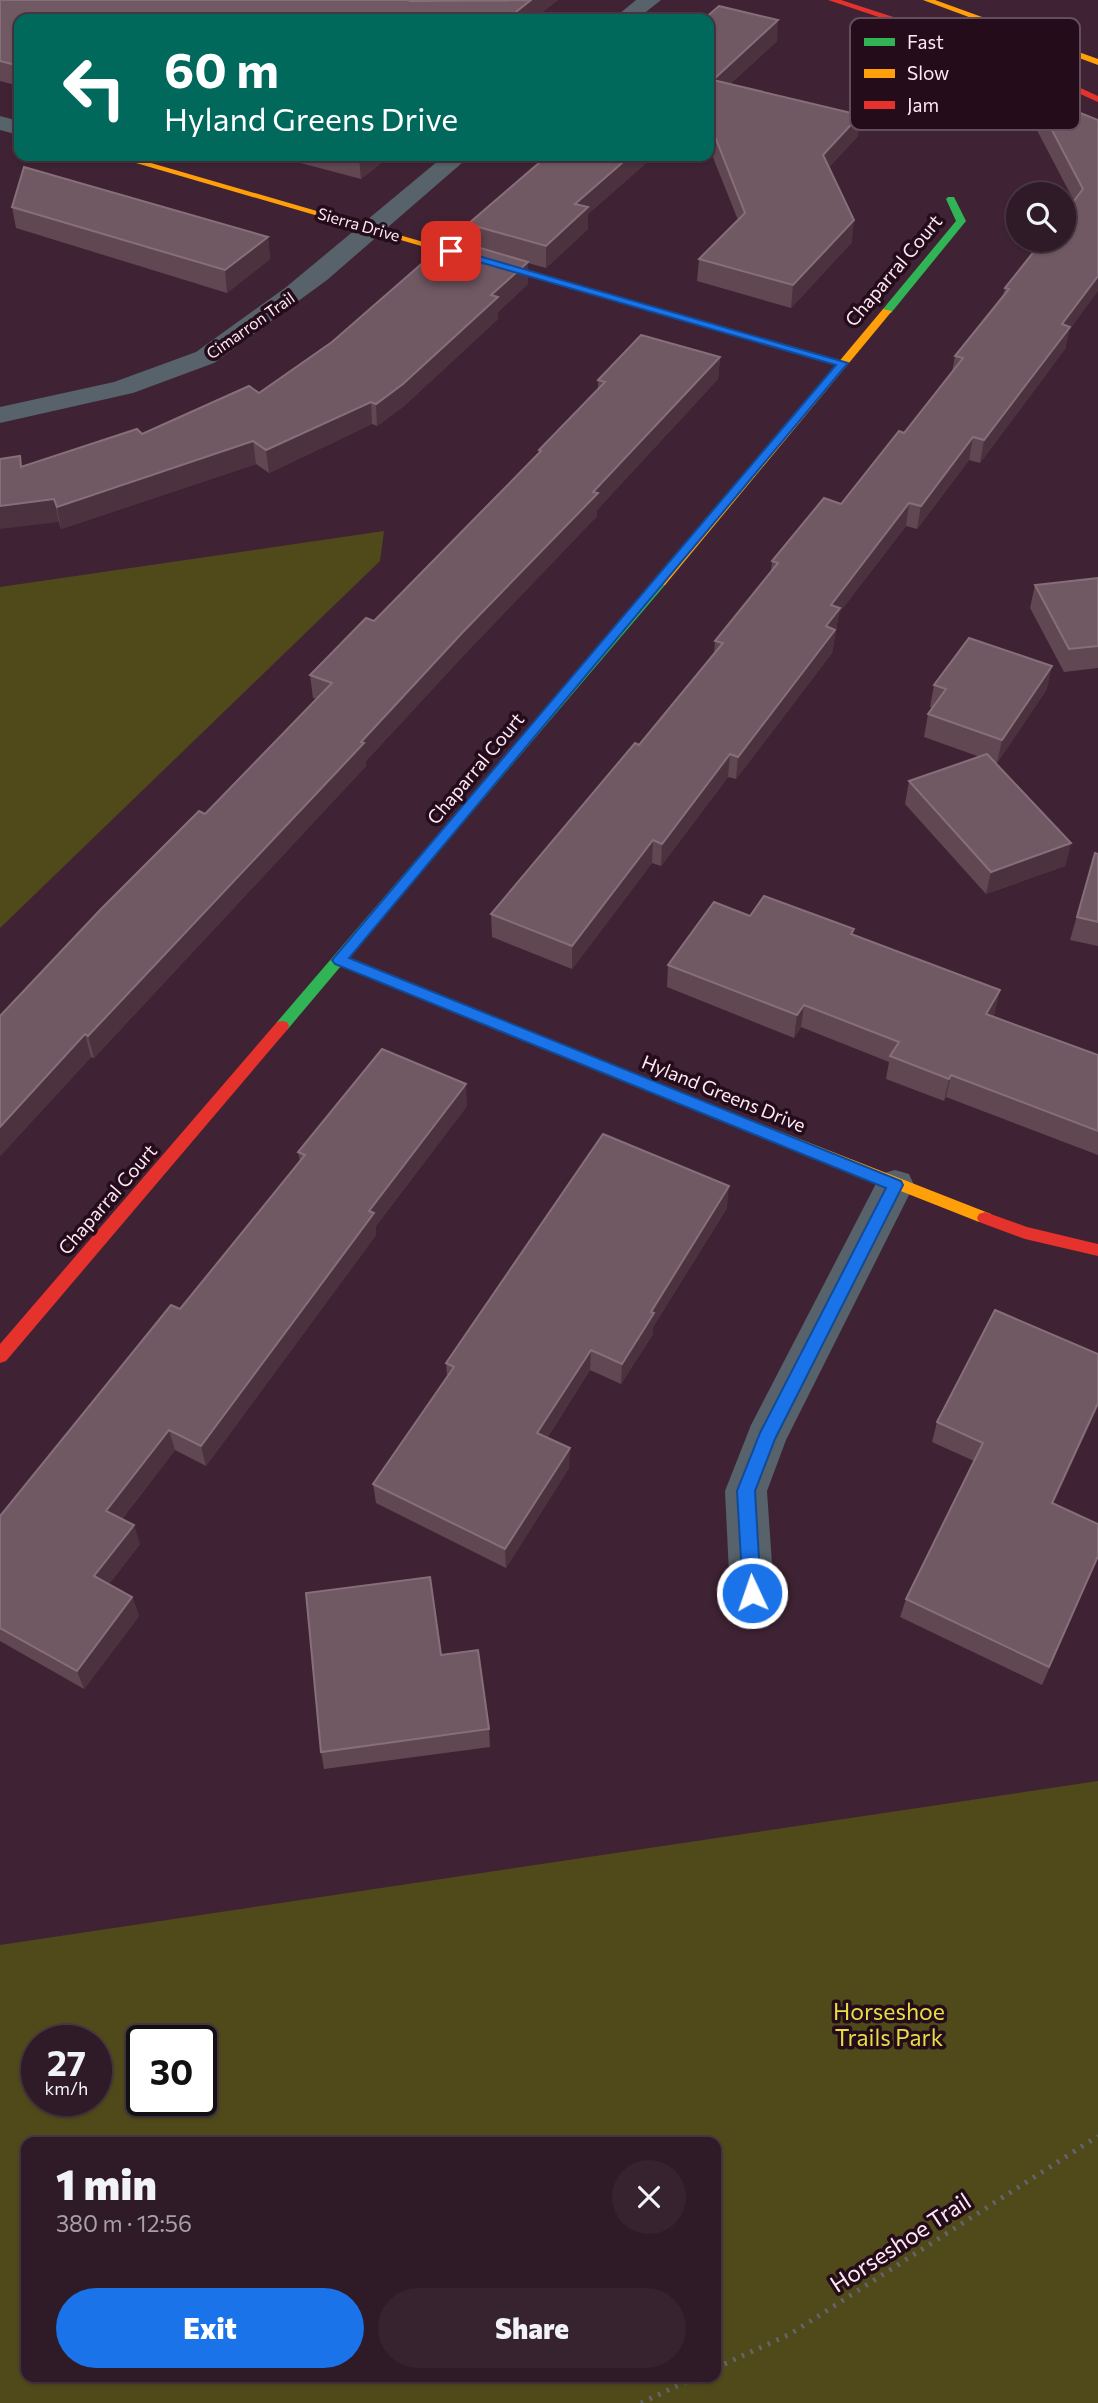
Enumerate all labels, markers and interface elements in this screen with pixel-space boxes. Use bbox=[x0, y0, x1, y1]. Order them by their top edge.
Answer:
legend bbox=[850, 18, 1080, 130]
text: Fast bbox=[907, 30, 944, 53]
text: 60 m bbox=[164, 38, 279, 98]
icon: left bbox=[49, 42, 140, 133]
text: Slow bbox=[907, 61, 949, 84]
text: Jam bbox=[907, 93, 939, 116]
text: Hyland Greens Drive bbox=[164, 98, 458, 138]
map controls bbox=[1006, 182, 1076, 252]
button: search bbox=[1006, 182, 1076, 252]
street label: Sierra Drive bbox=[316, 203, 402, 245]
street label: Chaparral Court bbox=[840, 209, 947, 331]
pin bbox=[421, 221, 481, 281]
icon: arrive bbox=[432, 232, 470, 270]
street label: Cimarron Trail bbox=[202, 288, 298, 362]
street label: Chaparral Court bbox=[422, 707, 529, 829]
street label: Hyland Greens Drive bbox=[639, 1050, 809, 1136]
street label: Chaparral Court bbox=[53, 1139, 161, 1259]
position arrow bbox=[715, 1556, 789, 1630]
park label: Horseshoe Trails Park bbox=[833, 1997, 945, 2051]
speed limit sign: 30 bbox=[126, 2025, 217, 2116]
text: 27 bbox=[47, 2040, 86, 2083]
text: km/h bbox=[45, 2077, 88, 2099]
text: 1 min bbox=[56, 2157, 157, 2209]
button: close bbox=[612, 2160, 686, 2234]
street label: Horseshoe Trail bbox=[825, 2186, 975, 2298]
text: 380 m · 12:56 bbox=[56, 2209, 192, 2237]
button: Exit bbox=[56, 2288, 364, 2368]
button: Share bbox=[378, 2288, 686, 2368]

